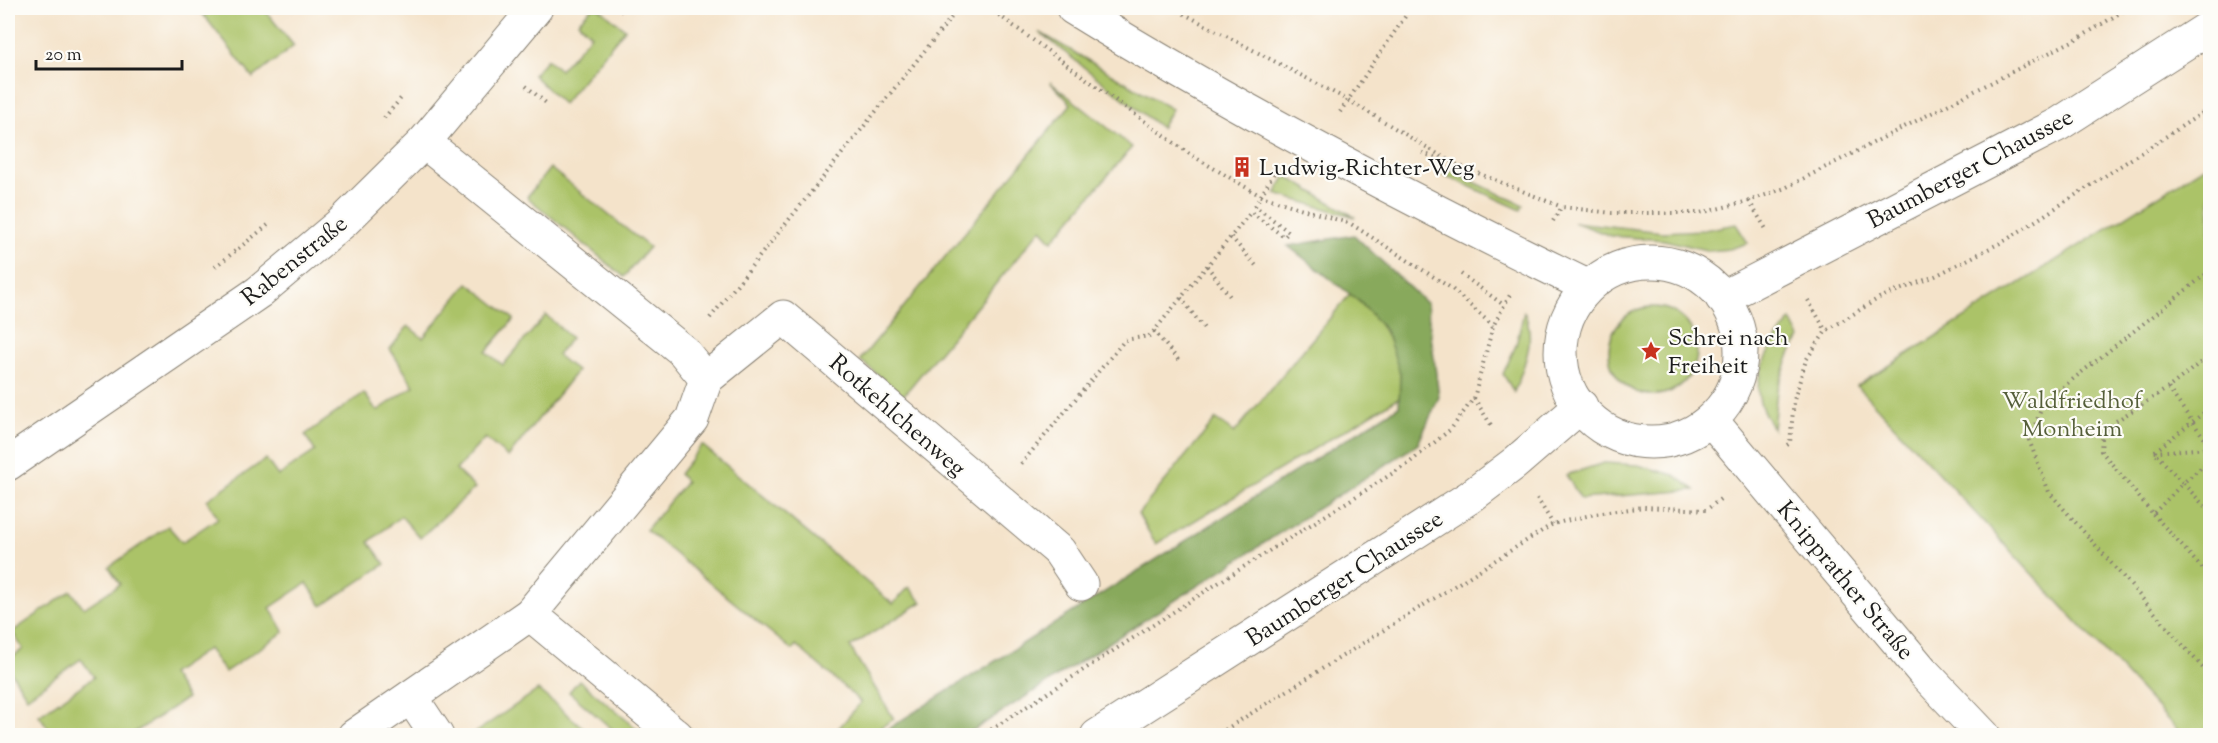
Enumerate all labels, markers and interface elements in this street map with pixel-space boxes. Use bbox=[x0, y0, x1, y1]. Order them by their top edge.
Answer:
scale bar bbox=[36, 33, 182, 71]
text: 20 m bbox=[45, 43, 82, 69]
street label: Baumberger Chaussee bbox=[1862, 101, 2080, 238]
place label: Ludwig-Richter-Weg bbox=[1259, 152, 1475, 186]
building icon: Ludwig-Richter-Weg bbox=[1230, 155, 1254, 179]
street label: Rabenstraße bbox=[235, 208, 356, 315]
place label: Schrei nach Freiheit bbox=[1668, 322, 1789, 384]
place icon: Schrei nach Freiheit bbox=[1639, 339, 1663, 363]
street label: Rotkehlchenweg bbox=[821, 347, 973, 486]
park label: Waldfriedhof Monheim bbox=[2002, 385, 2144, 447]
street label: Knipprather Straße bbox=[1768, 494, 1921, 668]
street label: Baumberger Chaussee bbox=[1240, 503, 1450, 656]

